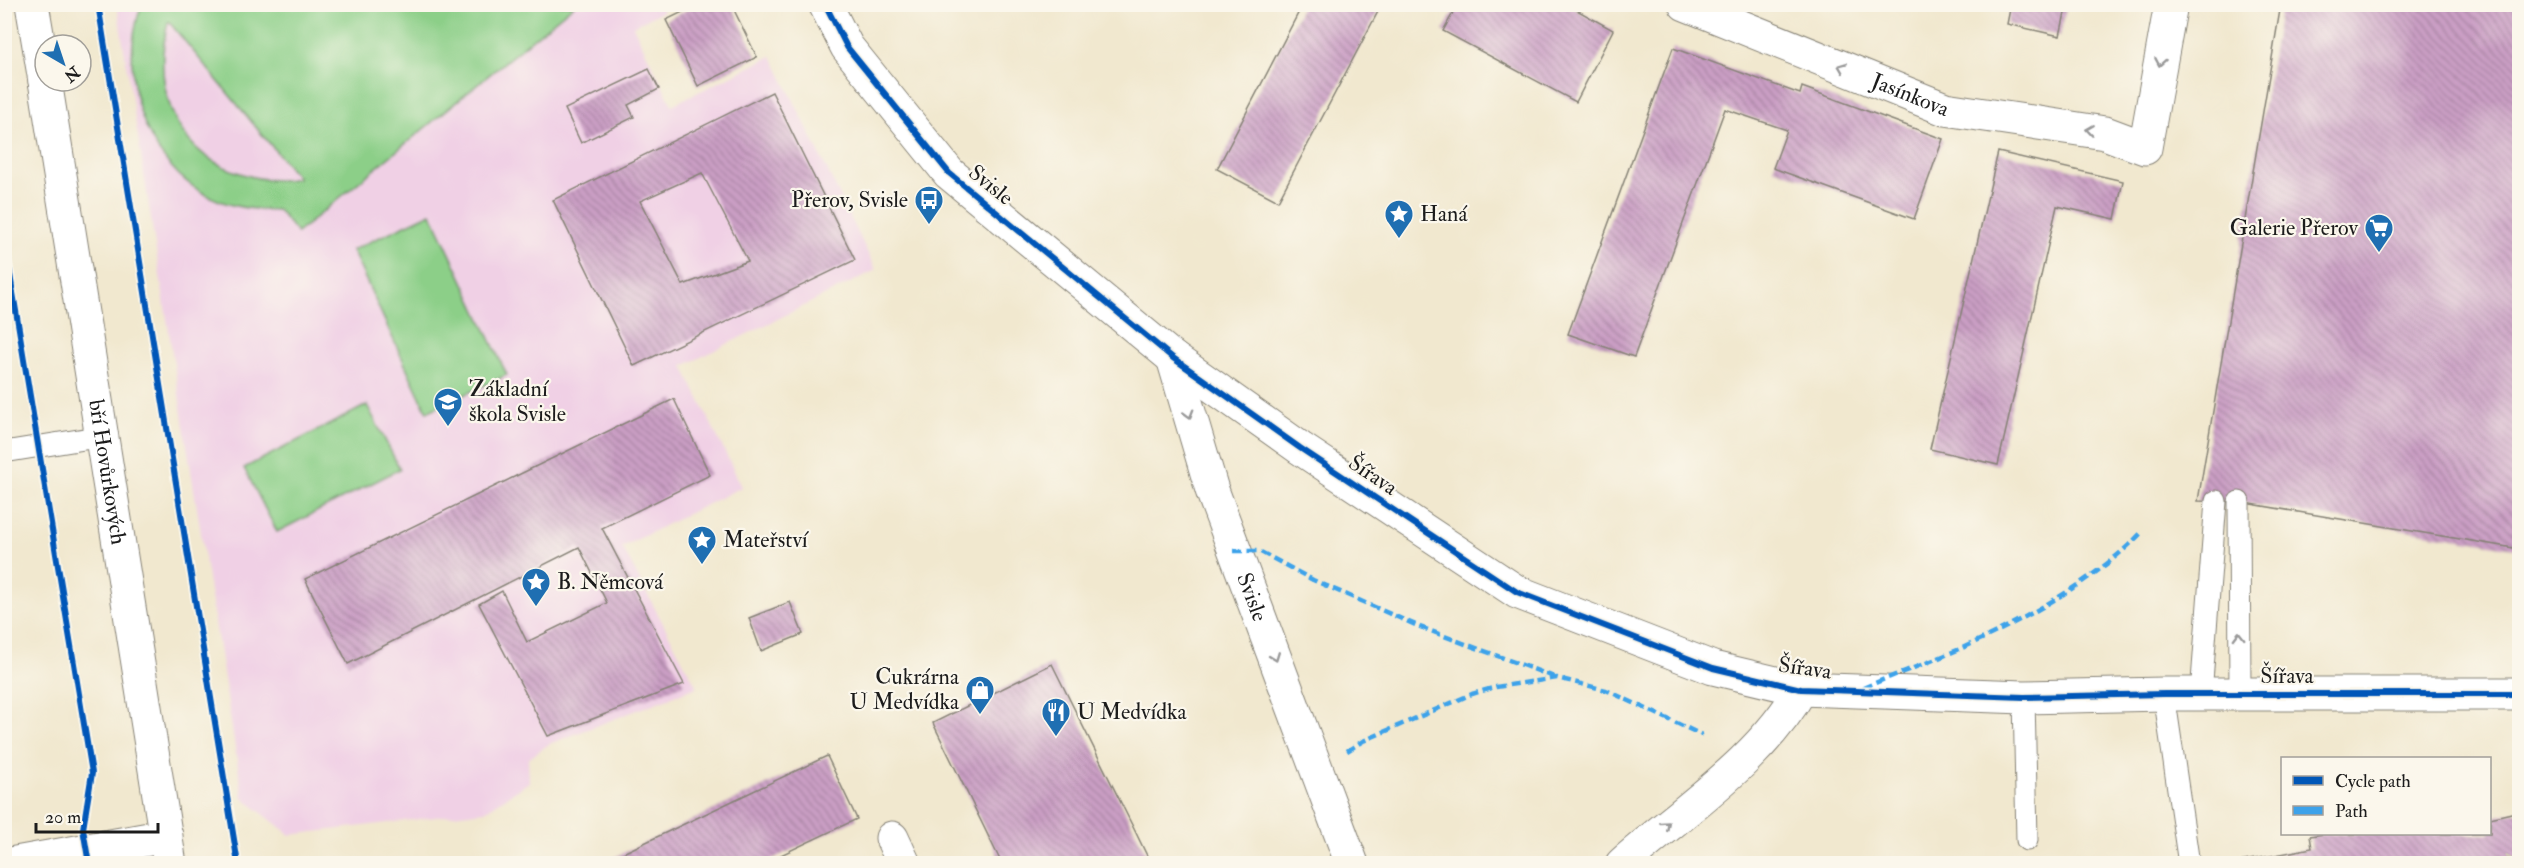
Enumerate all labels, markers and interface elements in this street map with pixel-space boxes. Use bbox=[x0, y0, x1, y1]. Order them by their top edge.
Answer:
north arrow bbox=[33, 33, 93, 93]
one-way arrow bbox=[2154, 57, 2167, 67]
text: N bbox=[59, 61, 84, 87]
one-way arrow bbox=[1837, 62, 1848, 74]
street label: Jasínkova bbox=[1866, 66, 1954, 124]
one-way arrow bbox=[2085, 125, 2094, 137]
street label: Svisle bbox=[963, 159, 1019, 211]
bus stop icon: Přerov, Svisle bbox=[913, 184, 945, 226]
place label: Přerov, Svisle bbox=[791, 186, 908, 214]
place icon: Haná bbox=[1383, 198, 1415, 240]
place label: Haná bbox=[1420, 200, 1468, 228]
supermarket icon: Galerie Přerov bbox=[2363, 212, 2395, 254]
place label: Galerie Přerov bbox=[2230, 214, 2359, 242]
place label: Základní škola Svisle bbox=[469, 375, 566, 428]
school or university icon: Základní škola Svisle bbox=[432, 386, 464, 428]
street label: bří Hovůrkových bbox=[82, 397, 133, 547]
one-way arrow bbox=[1182, 408, 1194, 419]
street label: Šířava bbox=[1343, 448, 1404, 502]
place icon: Mateřství bbox=[686, 524, 718, 566]
place label: Mateřství bbox=[723, 526, 810, 554]
place icon: B. Němcová bbox=[520, 566, 552, 608]
place label: B. Němcová bbox=[557, 568, 664, 596]
street label: Svisle bbox=[1230, 569, 1274, 625]
one-way arrow bbox=[2233, 631, 2245, 640]
street label: Šířava bbox=[1777, 649, 1834, 686]
one-way arrow bbox=[1267, 651, 1280, 662]
street label: Šířava bbox=[2260, 661, 2315, 690]
place label: Cukrárna U Medvídka bbox=[850, 663, 960, 716]
shop icon: Cukrárna U Medvídka bbox=[964, 674, 996, 716]
restaurant icon: U Medvídka bbox=[1040, 696, 1072, 738]
place label: U Medvídka bbox=[1077, 698, 1187, 726]
legend bbox=[2281, 757, 2491, 835]
text: Cycle path bbox=[2335, 770, 2411, 793]
scale bar bbox=[36, 796, 158, 834]
text: Path bbox=[2335, 800, 2368, 823]
text: 20 m bbox=[45, 806, 81, 829]
one-way arrow bbox=[1659, 821, 1670, 832]

